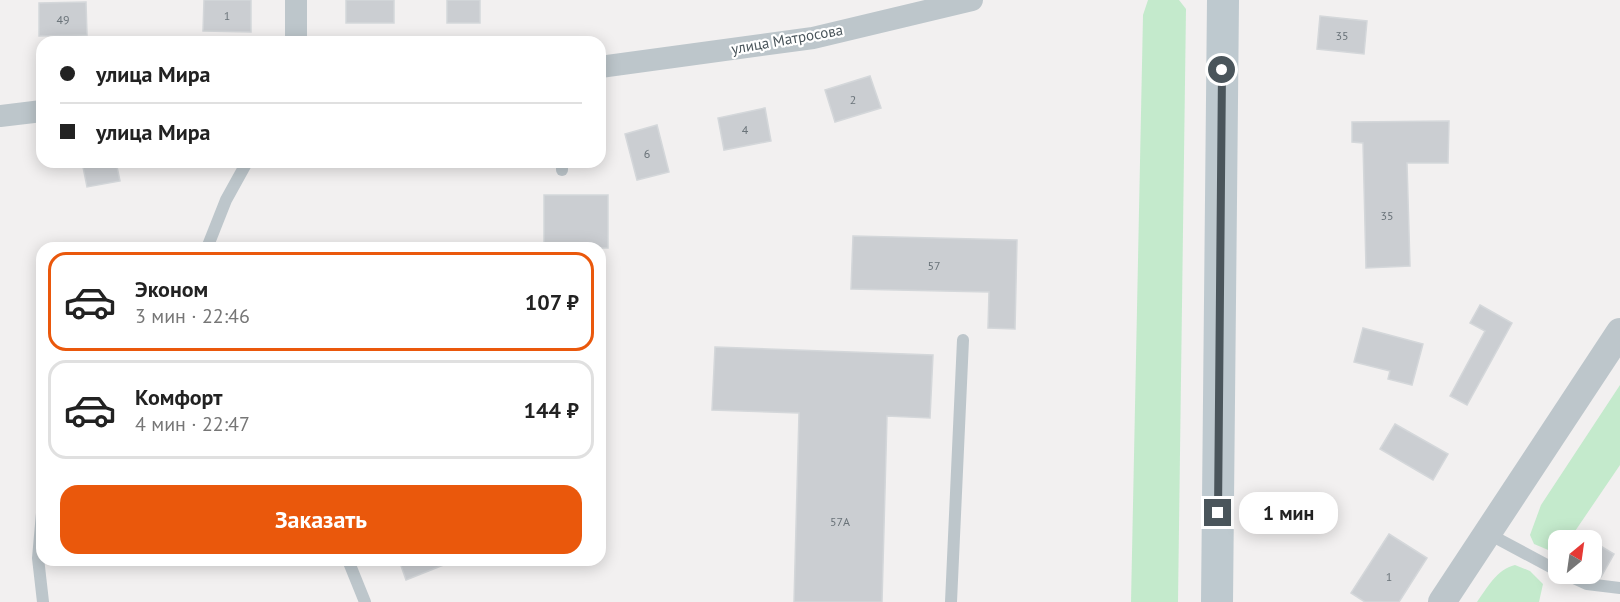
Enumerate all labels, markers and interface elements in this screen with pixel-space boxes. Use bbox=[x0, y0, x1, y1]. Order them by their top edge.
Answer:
house number: 1 bbox=[224, 8, 230, 23]
house number: 49 bbox=[56, 12, 70, 27]
street label: улица Матросова bbox=[730, 20, 844, 58]
house number: 35 bbox=[1335, 28, 1349, 43]
route start bbox=[1208, 56, 1235, 83]
text: улица Мира bbox=[96, 60, 210, 88]
house number: 2 bbox=[850, 92, 856, 107]
text: улица Мира bbox=[96, 118, 210, 146]
house number: 4 bbox=[742, 122, 749, 137]
house number: 6 bbox=[644, 146, 650, 161]
house number: 35 bbox=[1380, 208, 1394, 223]
house number: 57 bbox=[927, 258, 941, 273]
icon: car bbox=[63, 275, 117, 329]
text: Эконом bbox=[135, 275, 208, 303]
text: 107 ₽ bbox=[525, 288, 579, 316]
text: 3 мин · 22:46 bbox=[135, 303, 250, 329]
icon: car bbox=[63, 383, 117, 437]
text: Комфорт bbox=[135, 383, 223, 411]
text: 144 ₽ bbox=[524, 396, 579, 424]
text: 4 мин · 22:47 bbox=[135, 411, 250, 437]
button: Заказать bbox=[60, 485, 582, 554]
callout: 1 мин bbox=[1239, 492, 1338, 534]
route end bbox=[1204, 499, 1231, 526]
text: 1 мин bbox=[1263, 500, 1314, 526]
house number: 57А bbox=[830, 514, 850, 529]
north arrow bbox=[1548, 530, 1602, 584]
map controls bbox=[1548, 530, 1602, 584]
house number: 1 bbox=[1386, 569, 1392, 584]

